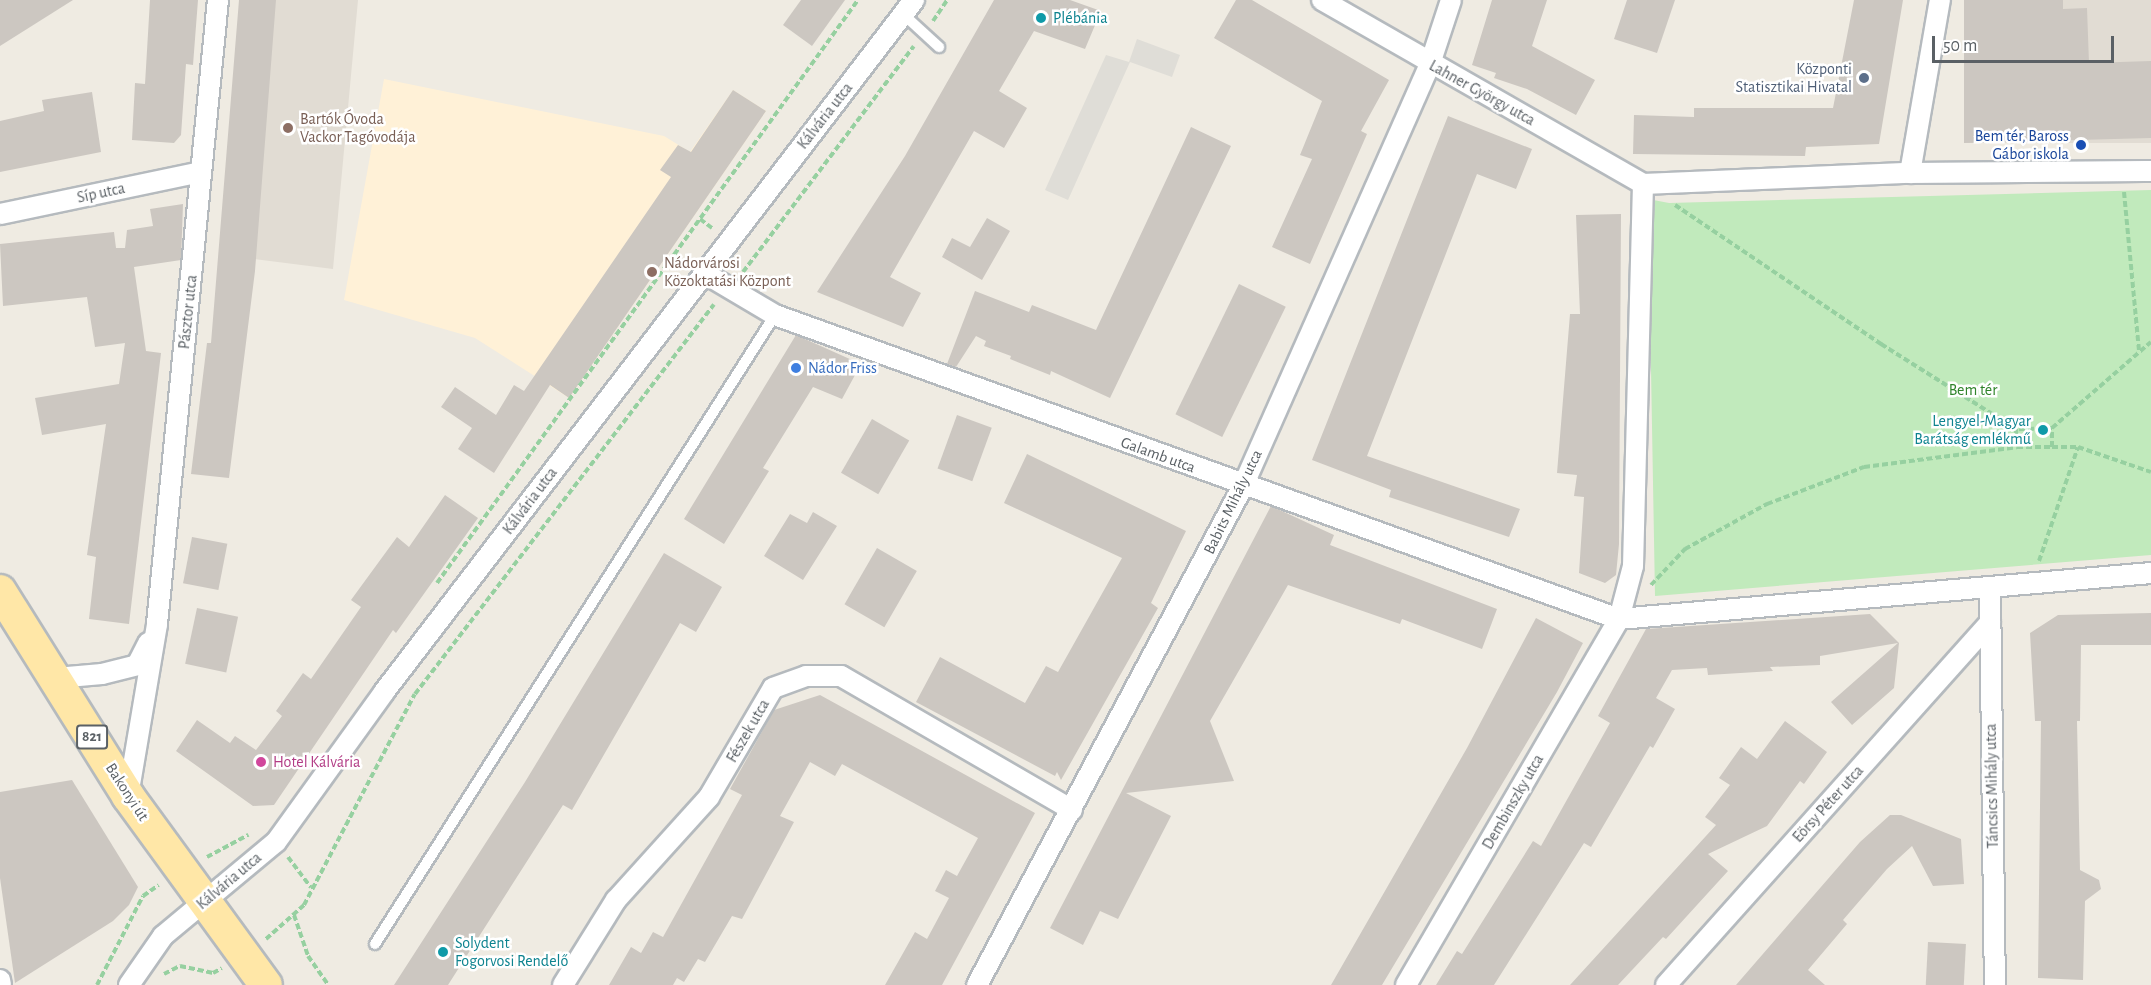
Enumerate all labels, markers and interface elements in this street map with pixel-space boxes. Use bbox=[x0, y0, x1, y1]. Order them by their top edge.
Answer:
place label: Plébánia bbox=[1053, 8, 1108, 28]
marker: Plébánia bbox=[1034, 11, 1048, 25]
scale bar bbox=[1935, 24, 2116, 62]
text: 50 m bbox=[1943, 37, 1977, 55]
street label: Lahner György utca bbox=[1426, 56, 1538, 130]
place label: Központi Statisztikai Hivatal bbox=[1735, 59, 1852, 97]
marker: Központi Statisztikai Hivatal bbox=[1857, 71, 1871, 85]
street label: Kálvária utca bbox=[793, 79, 857, 153]
place label: Bartók Óvoda Vackor Tagóvodája bbox=[300, 109, 416, 147]
marker: Bartók Óvoda Vackor Tagóvodája bbox=[281, 121, 295, 135]
place label: Bem tér, Baross Gábor iskola bbox=[1975, 126, 2069, 164]
marker: Bem tér, Baross Gábor iskola bbox=[2074, 138, 2088, 152]
street label: Síp utca bbox=[75, 179, 127, 207]
place label: Nádorvárosi Közoktatási Központ bbox=[664, 253, 791, 291]
marker: Nádorvárosi Közoktatási Központ bbox=[645, 265, 659, 279]
street label: Pásztor utca bbox=[175, 274, 201, 350]
place label: Nádor Friss bbox=[808, 358, 877, 378]
marker: Nádor Friss bbox=[789, 361, 803, 375]
park label: Bem tér bbox=[1949, 380, 1997, 400]
place label: Lengyel-Magyar Barátság emlékmű bbox=[1914, 411, 2031, 449]
marker: Lengyel-Magyar Barátság emlékmű bbox=[2036, 423, 2050, 437]
street label: Galamb utca bbox=[1118, 433, 1198, 477]
street label: Babits Mihály utca bbox=[1199, 447, 1267, 557]
street label: Kálvária utca bbox=[499, 464, 561, 538]
street label: Fészek utca bbox=[722, 696, 774, 766]
street label: Táncsics Mihály utca bbox=[1981, 723, 2003, 849]
road number: 821 bbox=[76, 725, 109, 749]
street label: Dembinszky utca bbox=[1478, 751, 1548, 853]
place label: Hotel Kálvária bbox=[273, 752, 360, 772]
marker: Hotel Kálvária bbox=[254, 755, 268, 769]
street label: Bakonyi út bbox=[101, 759, 153, 825]
street label: Eörsy Péter utca bbox=[1788, 762, 1868, 846]
street label: Kálvária utca bbox=[193, 848, 265, 914]
place label: Solydent Fogorvosi Rendelő bbox=[455, 933, 568, 971]
marker: Solydent Fogorvosi Rendelő bbox=[436, 945, 450, 959]

